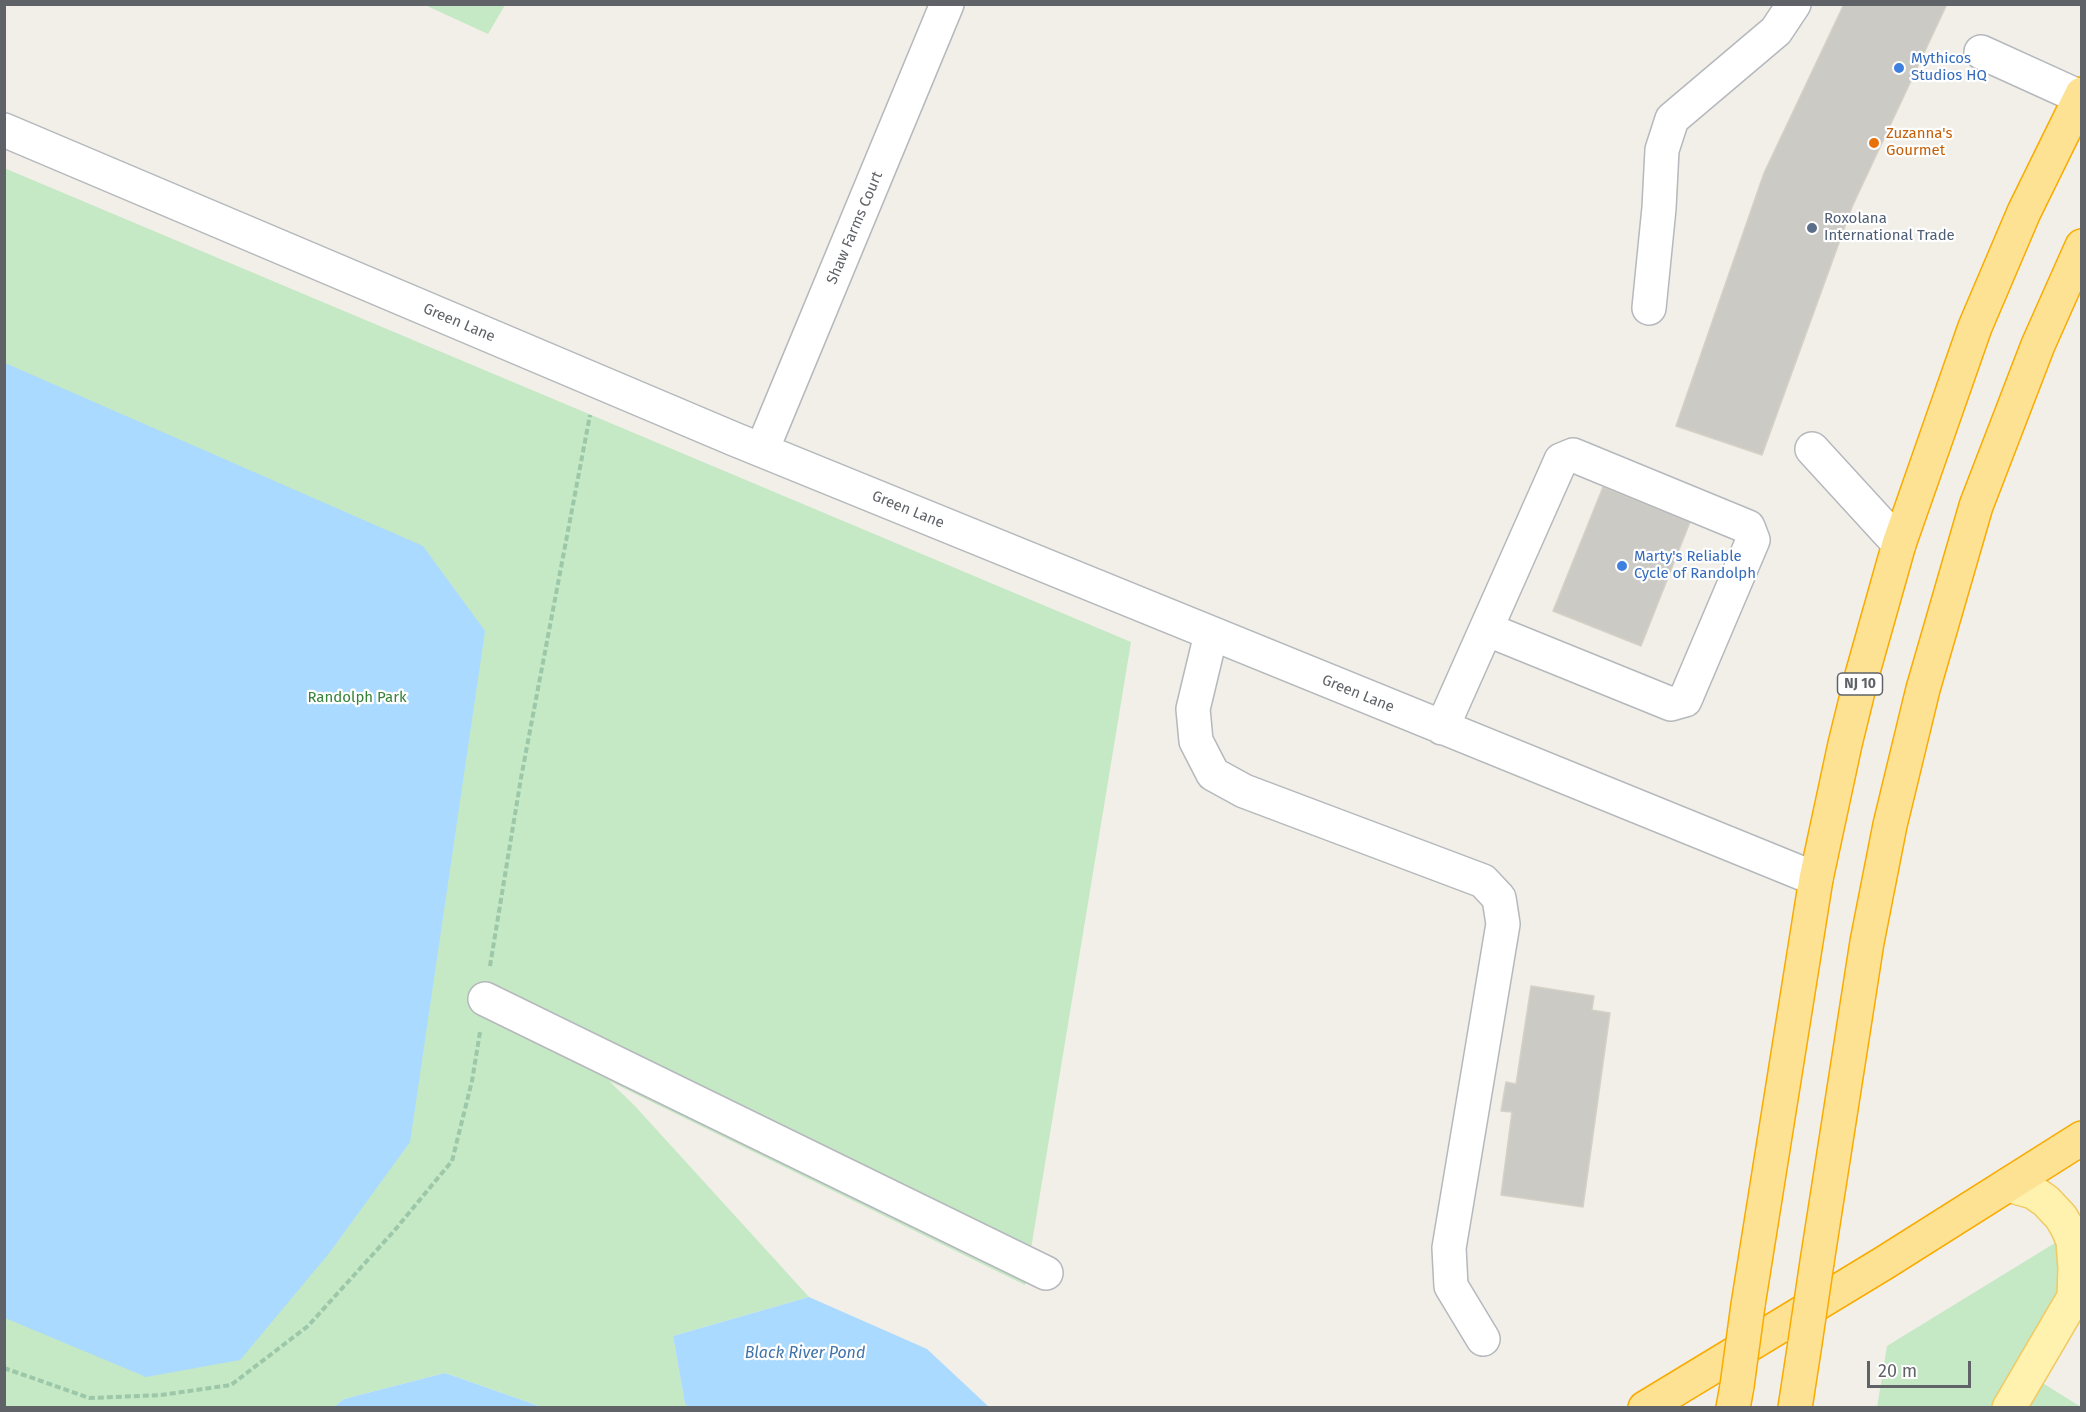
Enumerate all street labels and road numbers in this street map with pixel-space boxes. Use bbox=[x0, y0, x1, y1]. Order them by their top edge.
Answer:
street label: Shaw Farms Court bbox=[823, 169, 887, 287]
street label: Green Lane bbox=[420, 300, 498, 346]
street label: Green Lane bbox=[869, 487, 947, 533]
street label: Green Lane bbox=[1319, 671, 1397, 717]
road number: NJ 10 bbox=[1838, 673, 1882, 695]

